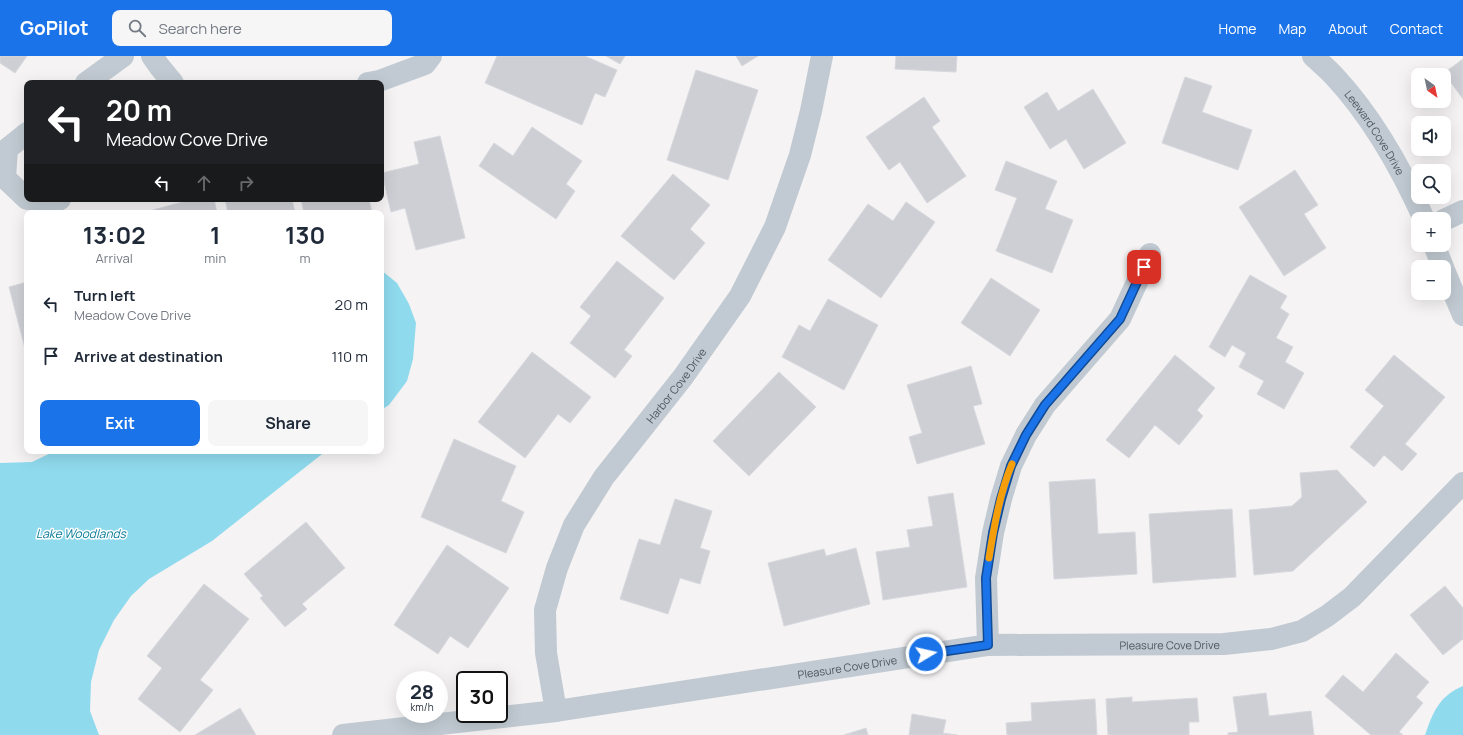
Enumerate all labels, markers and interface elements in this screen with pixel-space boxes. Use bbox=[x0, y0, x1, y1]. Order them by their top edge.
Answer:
search box bbox=[112, 10, 392, 46]
text: GoPilot bbox=[20, 15, 88, 41]
icon: search bbox=[126, 17, 148, 39]
text: Search here bbox=[158, 18, 242, 39]
text: Home bbox=[1219, 19, 1256, 38]
text: Map bbox=[1278, 19, 1306, 38]
text: About bbox=[1328, 19, 1368, 38]
text: Contact bbox=[1390, 19, 1443, 38]
north arrow bbox=[1411, 68, 1451, 108]
map controls bbox=[1411, 68, 1451, 300]
street label: Leeward Cove Drive bbox=[1342, 87, 1409, 178]
text: 20 m bbox=[106, 91, 172, 129]
icon: left bbox=[40, 96, 92, 148]
button: sound bbox=[1411, 116, 1451, 156]
text: Meadow Cove Drive bbox=[106, 127, 268, 151]
button: search bbox=[1411, 164, 1451, 204]
icon: left bbox=[151, 172, 173, 194]
icon: ahead bbox=[193, 172, 215, 194]
icon: right bbox=[235, 172, 257, 194]
button: + bbox=[1411, 212, 1451, 252]
text: 13:02 bbox=[83, 218, 146, 251]
text: 1 bbox=[210, 218, 221, 251]
text: 130 bbox=[285, 218, 325, 251]
text: Arrival bbox=[96, 249, 133, 267]
text: min bbox=[204, 249, 226, 267]
text: m bbox=[300, 249, 311, 267]
pin bbox=[1127, 250, 1161, 284]
icon: arrive bbox=[1133, 256, 1155, 278]
button: − bbox=[1411, 260, 1451, 300]
text: Turn left bbox=[74, 285, 136, 306]
icon: left bbox=[40, 293, 62, 315]
text: 20 m bbox=[335, 294, 368, 315]
text: Meadow Cove Drive bbox=[74, 306, 191, 324]
street label: Harbor Cove Drive bbox=[642, 344, 709, 426]
icon: arrive bbox=[40, 345, 62, 367]
text: Arrive at destination bbox=[74, 346, 223, 367]
text: 110 m bbox=[331, 346, 368, 367]
button: Exit bbox=[40, 400, 200, 446]
button: Share bbox=[208, 400, 368, 446]
water label: Lake Woodlands bbox=[36, 525, 128, 542]
position arrow bbox=[905, 633, 947, 675]
street label: Pleasure Cove Drive bbox=[1119, 637, 1220, 652]
street label: Pleasure Cove Drive bbox=[796, 651, 899, 681]
speed limit sign: 30 bbox=[456, 671, 508, 723]
text: 28 bbox=[410, 678, 434, 705]
text: km/h bbox=[410, 700, 434, 714]

